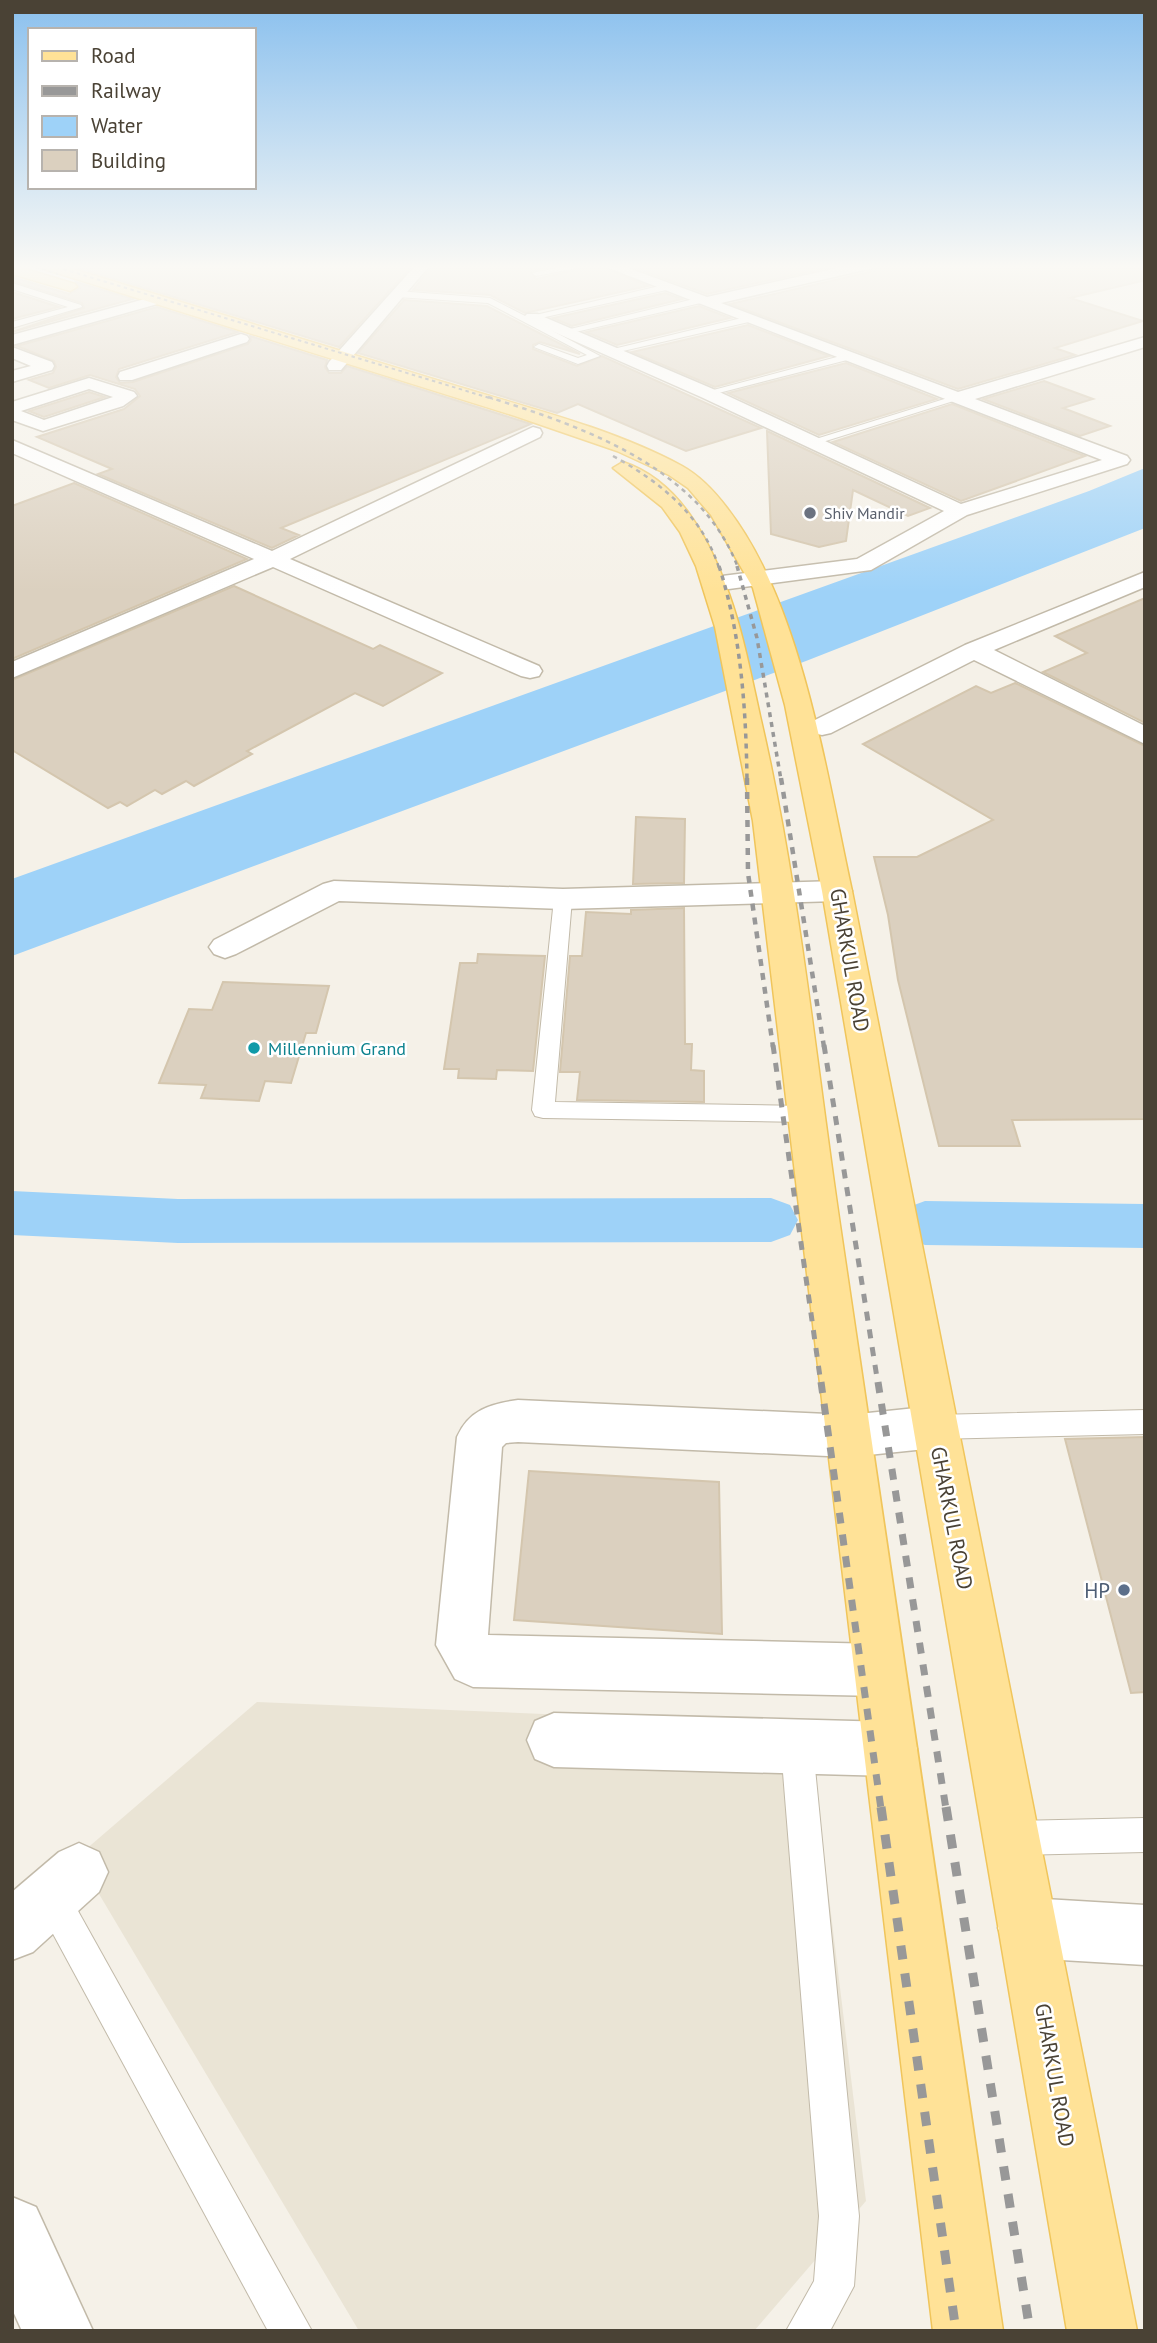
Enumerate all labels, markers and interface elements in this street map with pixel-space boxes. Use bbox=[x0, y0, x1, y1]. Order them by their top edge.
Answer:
legend bbox=[28, 28, 256, 189]
text: Road bbox=[91, 42, 135, 69]
text: Railway bbox=[91, 77, 161, 104]
text: Water bbox=[91, 112, 143, 139]
text: Building bbox=[91, 147, 166, 174]
place label: Shiv Mandir bbox=[824, 503, 905, 523]
marker: Shiv Mandir bbox=[802, 505, 818, 521]
street label: GHARKUL ROAD bbox=[824, 886, 876, 1034]
place label: Millennium Grand bbox=[268, 1037, 406, 1060]
marker: Millennium Grand bbox=[246, 1040, 262, 1056]
street label: GHARKUL ROAD bbox=[925, 1444, 979, 1592]
place label: HP bbox=[1084, 1577, 1110, 1604]
marker: HP bbox=[1116, 1582, 1132, 1598]
street label: GHARKUL ROAD bbox=[1029, 2001, 1081, 2149]

